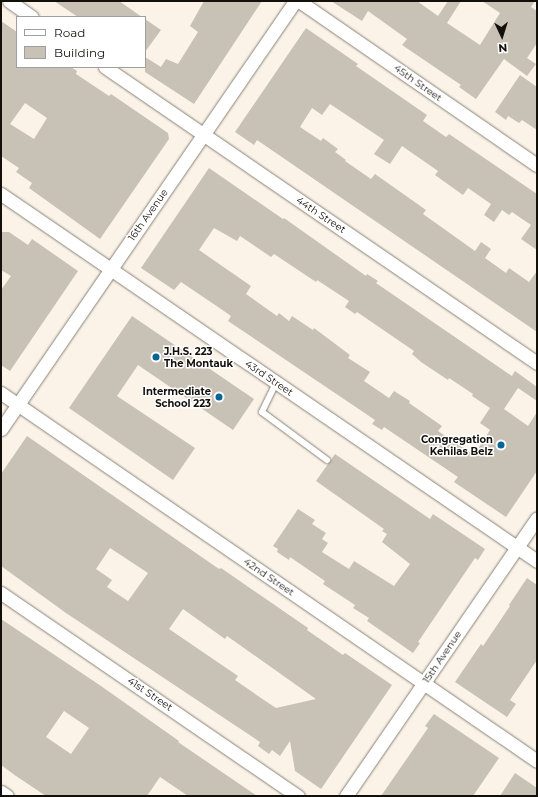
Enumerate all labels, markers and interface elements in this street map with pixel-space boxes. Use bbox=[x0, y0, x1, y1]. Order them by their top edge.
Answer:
legend bbox=[16, 16, 146, 68]
north arrow bbox=[482, 16, 522, 56]
text: Road bbox=[54, 25, 85, 40]
text: N bbox=[498, 41, 508, 55]
text: Building bbox=[54, 45, 105, 60]
street label: 45th Street bbox=[392, 62, 444, 104]
street label: 16th Avenue bbox=[126, 187, 170, 243]
street label: 44th Street bbox=[294, 194, 348, 236]
place label: J.H.S. 223 The Montauk bbox=[164, 345, 233, 368]
marker: J.H.S. 223 The Montauk bbox=[151, 352, 161, 362]
street label: 43rd Street bbox=[243, 357, 295, 399]
place label: Intermediate School 223 bbox=[143, 385, 211, 408]
marker: Intermediate School 223 bbox=[214, 392, 224, 402]
place label: Congregation Kehilas Belz bbox=[421, 433, 493, 456]
marker: Congregation Kehilas Belz bbox=[496, 440, 506, 450]
street label: 42nd Street bbox=[241, 556, 297, 598]
street label: 15th Avenue bbox=[420, 629, 464, 685]
street label: 41st Street bbox=[125, 675, 175, 713]

